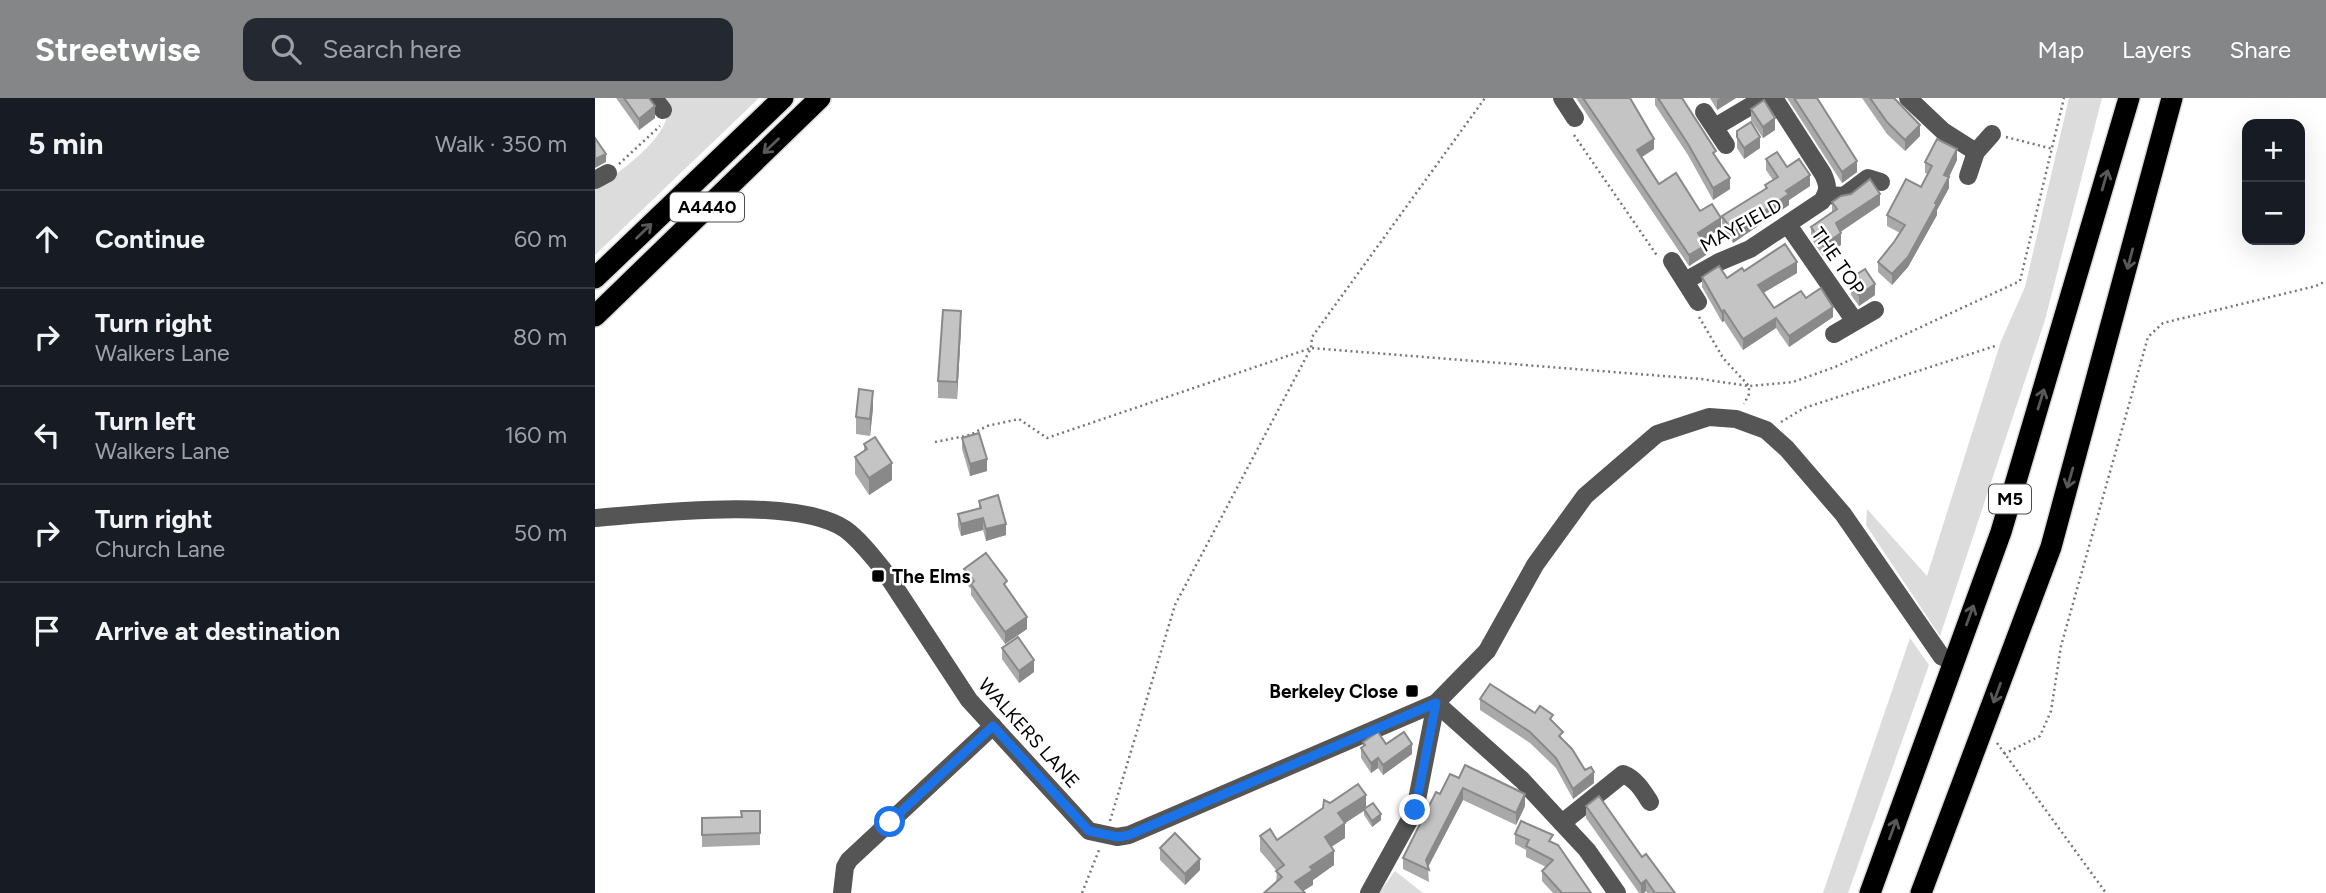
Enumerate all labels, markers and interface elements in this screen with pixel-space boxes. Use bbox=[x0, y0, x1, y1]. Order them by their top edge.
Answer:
search box bbox=[243, 18, 733, 81]
text: Streetwise bbox=[35, 30, 201, 69]
icon: search bbox=[267, 30, 305, 68]
text: Search here bbox=[323, 33, 461, 65]
text: Map bbox=[2037, 35, 2084, 64]
text: Layers bbox=[2122, 35, 2191, 64]
text: Share bbox=[2229, 35, 2291, 64]
map controls bbox=[2242, 119, 2305, 245]
button: + bbox=[2242, 119, 2305, 182]
text: 5 min bbox=[28, 125, 104, 162]
text: Walk · 350 m bbox=[435, 130, 567, 158]
one-way arrow bbox=[763, 137, 780, 154]
one-way arrow bbox=[2099, 169, 2112, 191]
button: − bbox=[2242, 182, 2305, 245]
road number: A4440 bbox=[670, 192, 744, 222]
street label: MAYFIELD bbox=[1696, 193, 1786, 257]
icon: ahead bbox=[28, 220, 66, 258]
text: Continue bbox=[95, 223, 205, 255]
one-way arrow bbox=[635, 223, 653, 239]
street label: THE TOP bbox=[1807, 223, 1869, 299]
text: 60 m bbox=[514, 225, 567, 253]
one-way arrow bbox=[2123, 247, 2136, 270]
text: Turn right bbox=[95, 307, 212, 339]
icon: right bbox=[28, 318, 66, 356]
text: 80 m bbox=[513, 323, 567, 351]
text: Walkers Lane bbox=[95, 339, 230, 367]
one-way arrow bbox=[2036, 388, 2048, 410]
text: Turn left bbox=[95, 405, 196, 437]
icon: left bbox=[28, 416, 66, 454]
text: 160 m bbox=[504, 421, 567, 449]
text: Walkers Lane bbox=[95, 437, 230, 465]
one-way arrow bbox=[2063, 467, 2076, 489]
road number: M5 bbox=[1989, 484, 2031, 514]
text: Turn right bbox=[95, 503, 212, 535]
icon: right bbox=[28, 514, 66, 552]
text: 50 m bbox=[514, 519, 567, 547]
text: Church Lane bbox=[95, 535, 225, 563]
place label: The Elms bbox=[892, 565, 970, 588]
marker: The Elms bbox=[870, 568, 886, 584]
one-way arrow bbox=[1965, 604, 1978, 626]
icon: arrive bbox=[28, 612, 66, 650]
text: Arrive at destination bbox=[95, 615, 340, 647]
street label: WALKERS LANE bbox=[974, 673, 1084, 793]
place label: Berkeley Close bbox=[1269, 680, 1398, 703]
one-way arrow bbox=[1990, 682, 2002, 704]
marker: Berkeley Close bbox=[1404, 683, 1420, 699]
route end bbox=[1399, 794, 1430, 825]
route start bbox=[874, 806, 905, 837]
one-way arrow bbox=[1888, 818, 1900, 840]

